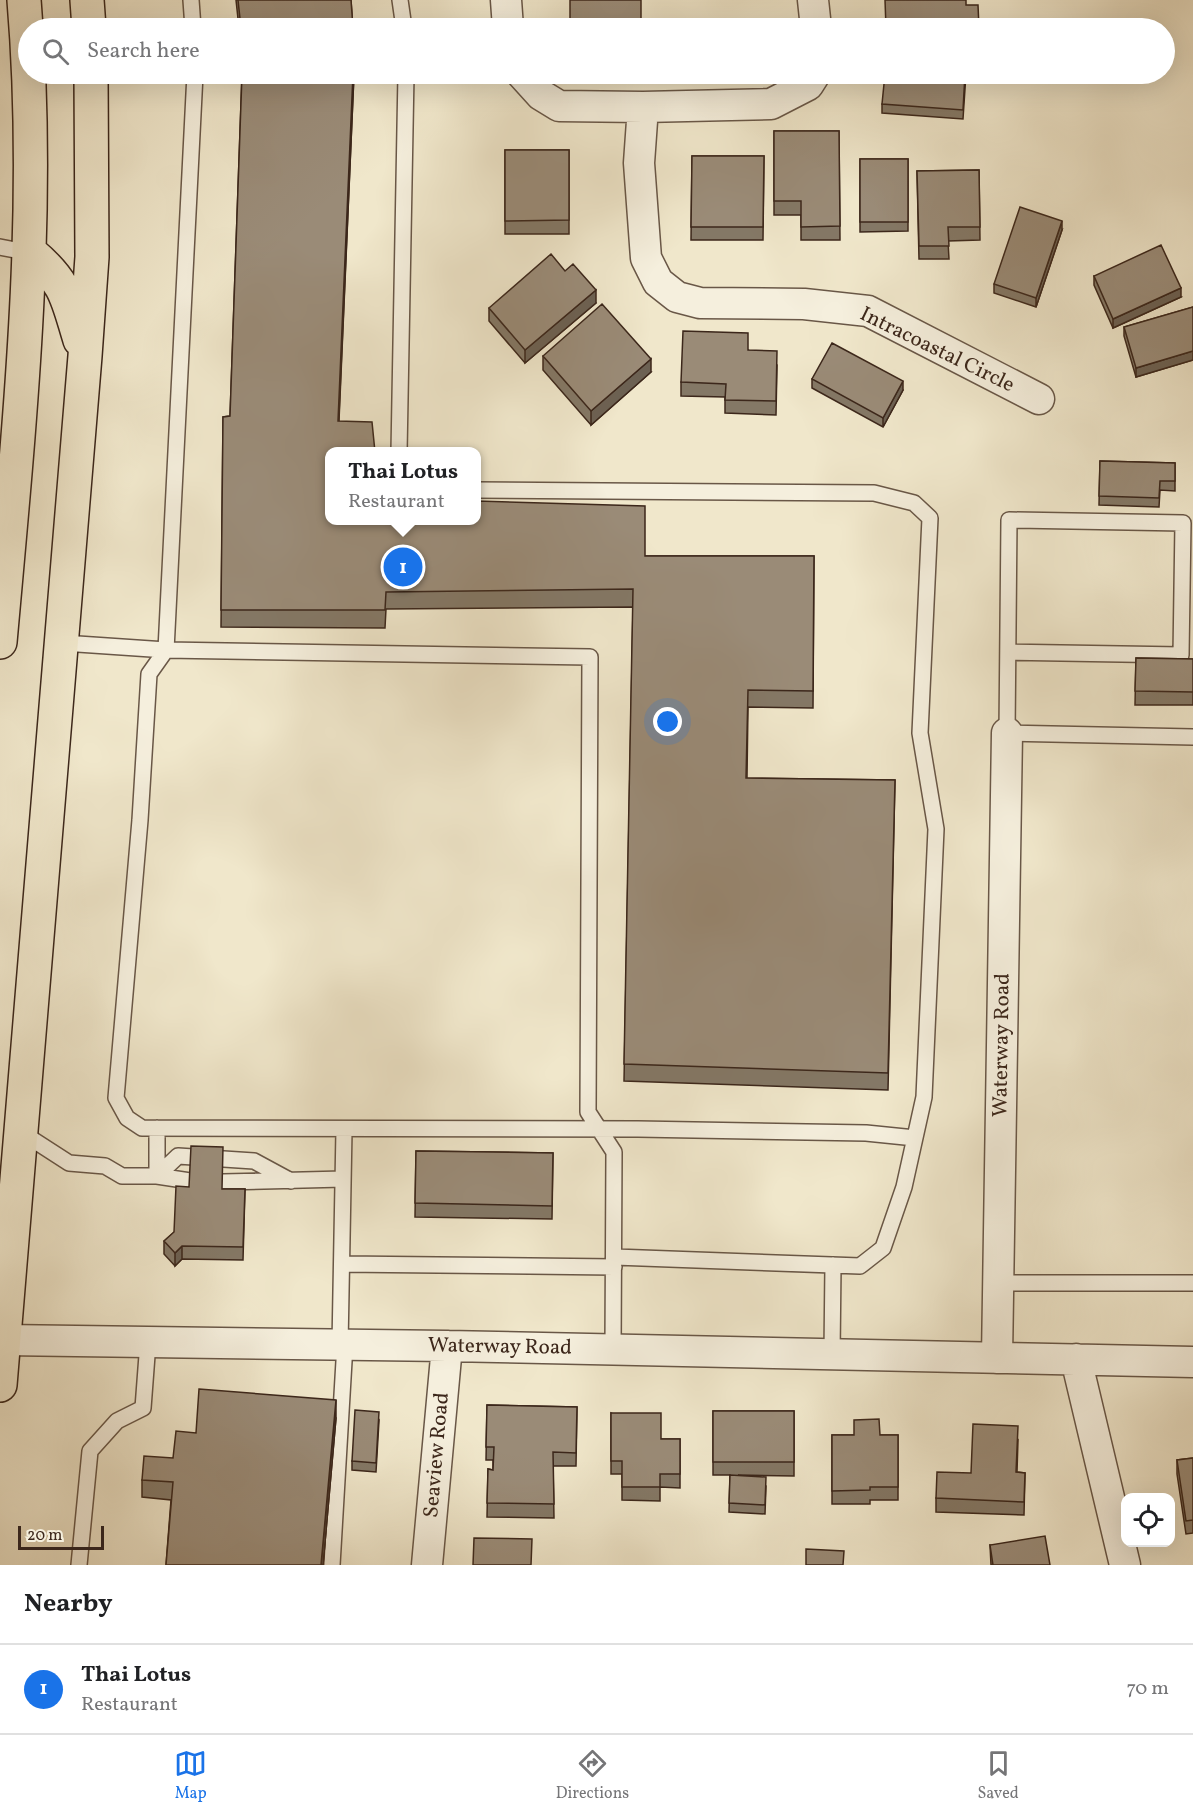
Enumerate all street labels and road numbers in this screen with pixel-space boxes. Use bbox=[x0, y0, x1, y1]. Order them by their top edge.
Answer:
street label: Intracoastal Circle bbox=[855, 300, 1019, 400]
street label: Waterway Road bbox=[986, 973, 1018, 1117]
street label: Waterway Road bbox=[428, 1331, 572, 1363]
street label: Seaview Road bbox=[417, 1391, 457, 1519]

